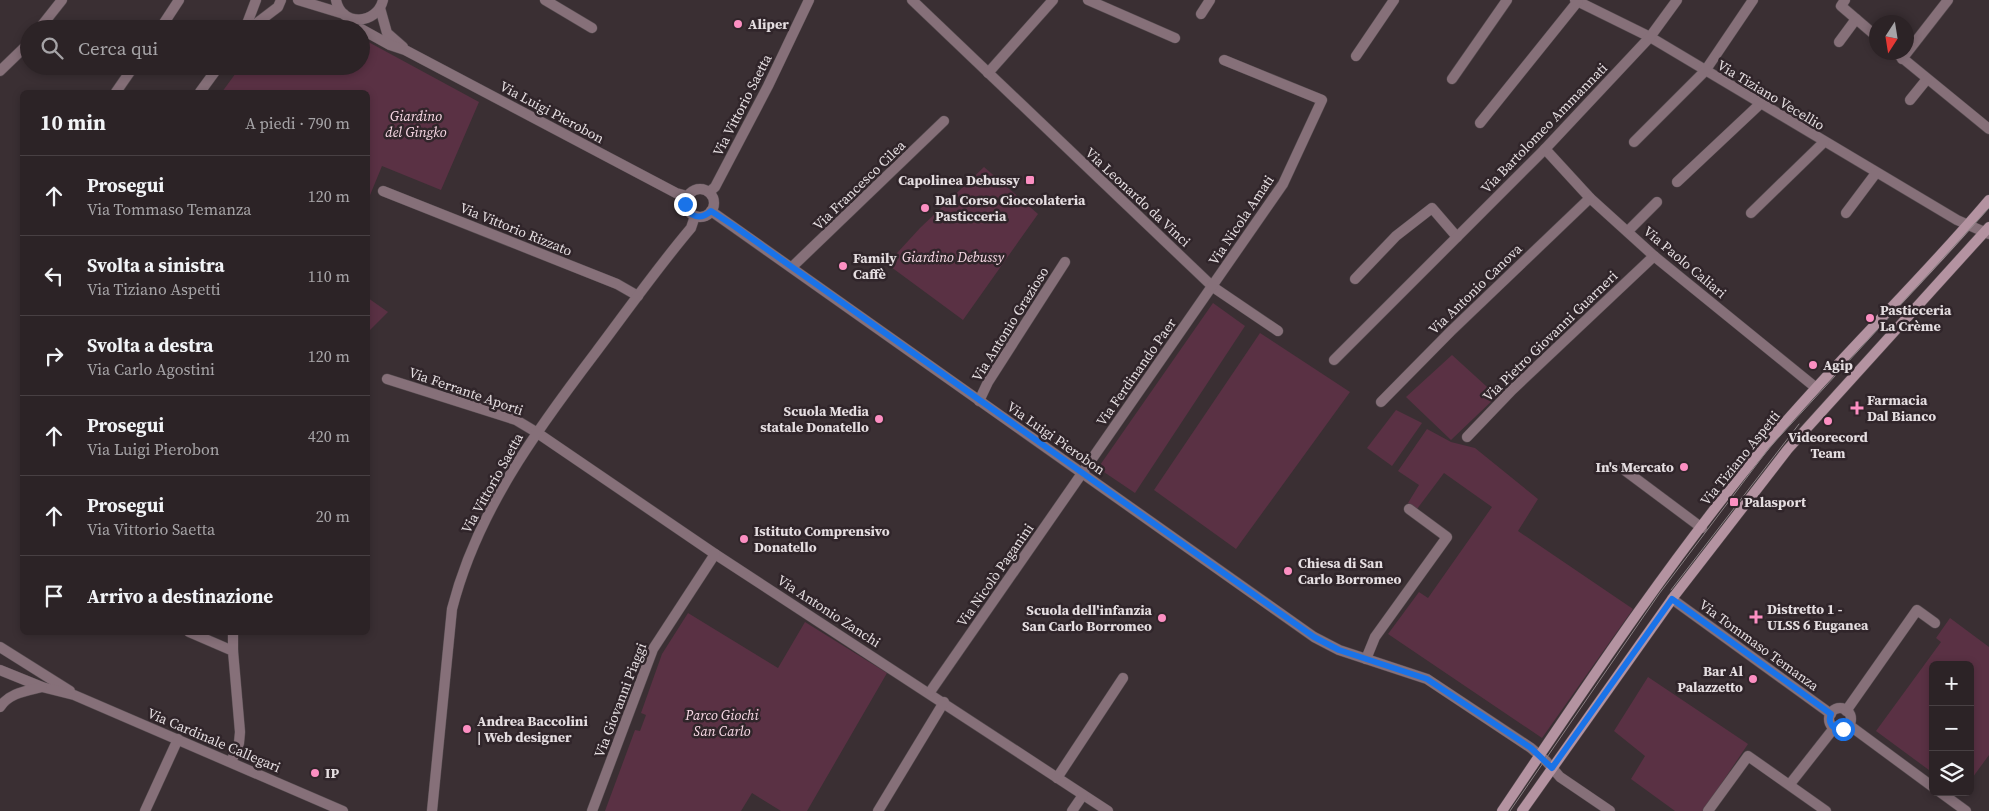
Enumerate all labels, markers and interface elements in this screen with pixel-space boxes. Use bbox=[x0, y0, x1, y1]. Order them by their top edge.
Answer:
place label: Aliper bbox=[748, 14, 789, 34]
north arrow bbox=[1869, 15, 1914, 60]
marker: Aliper bbox=[732, 18, 744, 30]
search box bbox=[20, 20, 370, 75]
icon: search bbox=[38, 34, 66, 62]
text: Cerca qui bbox=[78, 35, 158, 61]
street label: Via Vittorio Saetta bbox=[708, 50, 777, 159]
street label: Via Tiziano Vecellio bbox=[1713, 55, 1829, 135]
street label: Via Bartolomeo Ammannati bbox=[1476, 58, 1612, 198]
street label: Via Luigi Pierobon bbox=[496, 76, 608, 148]
park label: Giardino del Gingko bbox=[385, 106, 447, 142]
text: 10 min bbox=[40, 108, 106, 137]
text: A piedi · 790 m bbox=[245, 112, 350, 134]
street label: Via Francesco Cilea bbox=[808, 135, 910, 235]
street label: Via Leonardo da Vinci bbox=[1081, 143, 1195, 251]
place label: Capolinea Debussy bbox=[898, 170, 1021, 190]
street label: Via Nicola Amati bbox=[1203, 171, 1279, 269]
text: Prosegui bbox=[87, 172, 164, 198]
marker: Capolinea Debussy bbox=[1024, 174, 1036, 186]
icon: ahead bbox=[40, 182, 68, 210]
text: 120 m bbox=[308, 185, 350, 207]
place label: Dal Corso Cioccolateria Pasticceria bbox=[935, 190, 1086, 226]
route end bbox=[674, 193, 697, 216]
street label: Via Vittorio Rizzato bbox=[457, 197, 576, 261]
text: Via Tommaso Temanza bbox=[87, 198, 251, 220]
marker: Dal Corso Cioccolateria Pasticceria bbox=[919, 202, 931, 214]
street label: Via Paolo Caliari bbox=[1639, 221, 1731, 303]
street label: Via Antonio Canova bbox=[1424, 238, 1527, 339]
park label: Giardino Debussy bbox=[902, 247, 1004, 267]
place label: Family Caffè bbox=[853, 248, 897, 284]
text: Svolta a sinistra bbox=[87, 252, 225, 278]
marker: Family Caffè bbox=[837, 260, 849, 272]
icon: left bbox=[40, 262, 68, 290]
street label: Via Antonio Grazioso bbox=[967, 263, 1054, 385]
text: 110 m bbox=[308, 265, 350, 287]
street label: Via Pietro Giovanni Guarneri bbox=[1478, 266, 1622, 406]
text: Via Tiziano Aspetti bbox=[87, 278, 221, 300]
place label: Pasticceria La Crème bbox=[1880, 300, 1952, 336]
marker: Pasticceria La Crème bbox=[1864, 312, 1876, 324]
street label: Via Ferdinando Paer bbox=[1091, 314, 1181, 430]
text: Svolta a destra bbox=[87, 332, 213, 358]
icon: right bbox=[40, 342, 68, 370]
text: 120 m bbox=[308, 345, 350, 367]
place label: Agip bbox=[1823, 355, 1853, 375]
text: Via Carlo Agostini bbox=[87, 358, 215, 380]
marker: Agip bbox=[1807, 359, 1819, 371]
street label: Via Ferrante Aporti bbox=[406, 362, 526, 420]
place label: Farmacia Dal Bianco bbox=[1867, 390, 1936, 426]
street label: Via Luigi Pierobon bbox=[1003, 397, 1110, 480]
place label: Scuola Media statale Donatello bbox=[760, 401, 870, 437]
marker: Farmacia Dal Bianco bbox=[1851, 402, 1863, 414]
street label: Via Tiziano Aspetti bbox=[1695, 406, 1785, 510]
text: Prosegui bbox=[87, 412, 164, 438]
marker: Scuola Media statale Donatello bbox=[873, 413, 885, 425]
marker: Videorecord Team bbox=[1822, 415, 1834, 427]
icon: ahead bbox=[40, 422, 68, 450]
text: 420 m bbox=[308, 425, 350, 447]
place label: Videorecord Team bbox=[1788, 427, 1869, 463]
street label: Via Vittorio Saetta bbox=[456, 428, 528, 537]
text: Via Luigi Pierobon bbox=[87, 438, 219, 460]
place label: In's Mercato bbox=[1596, 457, 1674, 477]
marker: In's Mercato bbox=[1678, 461, 1690, 473]
text: Prosegui bbox=[87, 492, 164, 518]
place label: Palasport bbox=[1744, 492, 1807, 512]
marker: Palasport bbox=[1728, 496, 1740, 508]
icon: ahead bbox=[40, 502, 68, 530]
text: 20 m bbox=[316, 505, 350, 527]
text: Via Vittorio Saetta bbox=[87, 518, 215, 540]
street label: Via Nicolò Paganini bbox=[952, 519, 1038, 631]
place label: Istituto Comprensivo Donatello bbox=[754, 521, 890, 557]
marker: Istituto Comprensivo Donatello bbox=[738, 533, 750, 545]
place label: Chiesa di San Carlo Borromeo bbox=[1298, 553, 1402, 589]
marker: Chiesa di San Carlo Borromeo bbox=[1282, 565, 1294, 577]
street label: Via Antonio Zanchi bbox=[773, 570, 885, 652]
icon: arrive bbox=[40, 582, 68, 610]
text: Arrivo a destinazione bbox=[87, 583, 273, 609]
street label: Via Tommaso Temanza bbox=[1695, 595, 1824, 696]
place label: Distretto 1 - ULSS 6 Euganea bbox=[1767, 599, 1869, 635]
place label: Scuola dell'infanzia San Carlo Borromeo bbox=[1022, 600, 1153, 636]
marker: Distretto 1 - ULSS 6 Euganea bbox=[1749, 610, 1763, 624]
marker: Scuola dell'infanzia San Carlo Borromeo bbox=[1156, 612, 1168, 624]
street label: Via Giovanni Piaggi bbox=[589, 640, 651, 760]
place label: Bar Al Palazzetto bbox=[1677, 661, 1743, 697]
map controls bbox=[1929, 661, 1974, 796]
button: + bbox=[1929, 661, 1974, 706]
marker: Bar Al Palazzetto bbox=[1747, 673, 1759, 685]
street label: Via Cardinale Callegari bbox=[144, 703, 284, 777]
park label: Parco Giochi San Carlo bbox=[684, 705, 759, 741]
button: − bbox=[1929, 706, 1974, 751]
place label: Andrea Baccolini | Web designer bbox=[477, 711, 588, 747]
route start bbox=[1832, 718, 1855, 741]
marker: Andrea Baccolini | Web designer bbox=[461, 723, 473, 735]
button: layers bbox=[1929, 751, 1974, 796]
place label: IP bbox=[325, 763, 339, 783]
marker: IP bbox=[309, 767, 321, 779]

